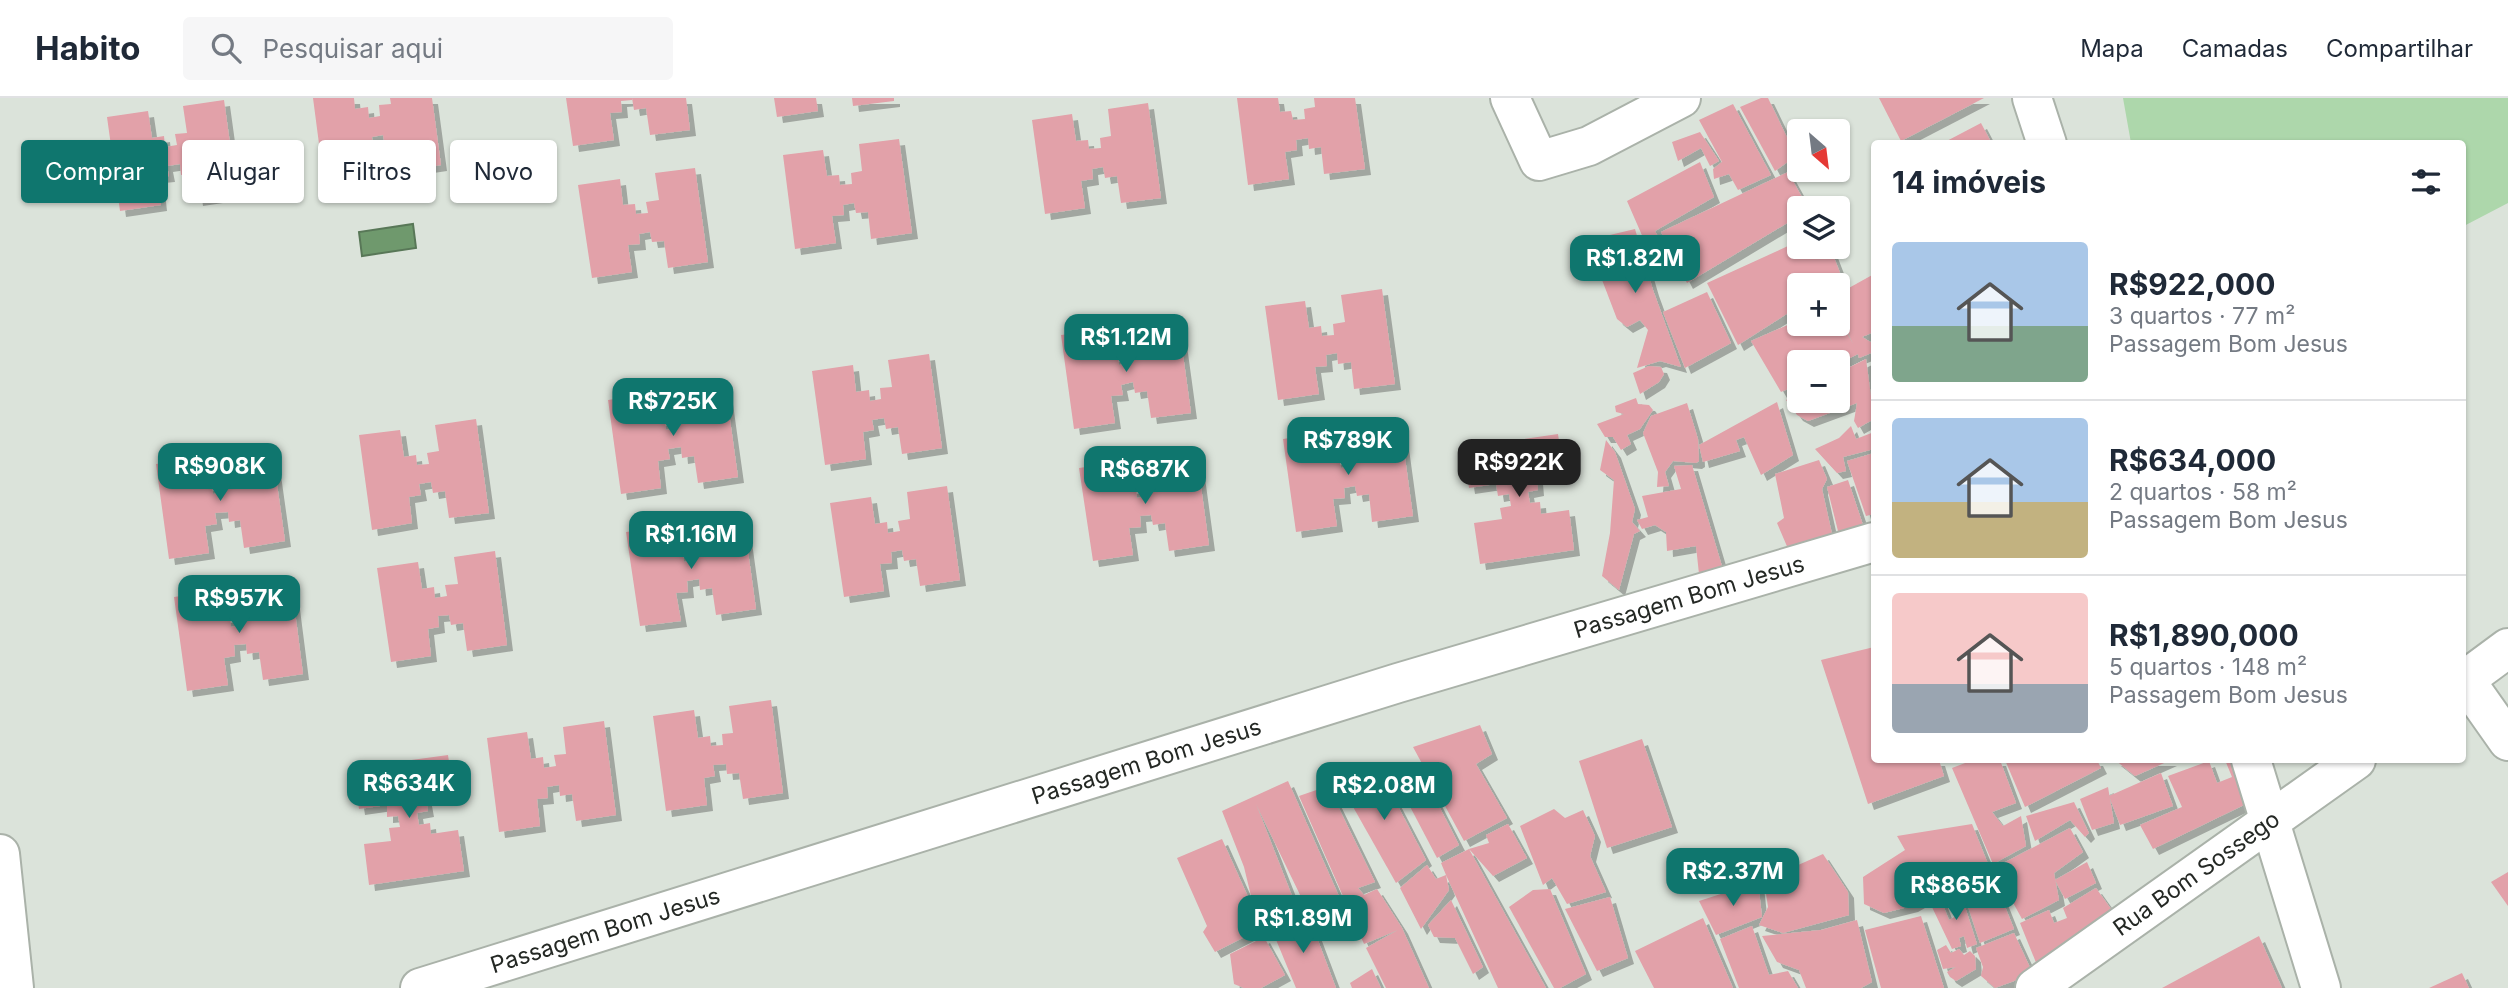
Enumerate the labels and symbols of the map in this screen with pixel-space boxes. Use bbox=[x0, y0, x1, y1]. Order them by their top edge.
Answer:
north arrow bbox=[1787, 119, 1850, 182]
pin: R$1.82M bbox=[1570, 236, 1700, 295]
pin: R$1.12M bbox=[1061, 314, 1191, 374]
pin: R$725K bbox=[616, 378, 730, 438]
pin: R$789K bbox=[1291, 418, 1405, 477]
pin: R$922K bbox=[1462, 440, 1576, 499]
pin: R$908K bbox=[163, 444, 277, 503]
pin: R$687K bbox=[1088, 446, 1202, 506]
pin: R$1.16M bbox=[626, 512, 756, 571]
street label: Passagem Bom Jesus bbox=[1571, 549, 1808, 644]
pin: R$957K bbox=[182, 575, 296, 635]
street label: Passagem Bom Jesus bbox=[1028, 713, 1265, 810]
pin: R$634K bbox=[352, 760, 466, 820]
pin: R$2.08M bbox=[1319, 762, 1449, 822]
street label: Rua Bom Sossego bbox=[2108, 805, 2285, 942]
pin: R$2.37M bbox=[1668, 848, 1798, 908]
pin: R$865K bbox=[1899, 862, 2013, 922]
street label: Passagem Bom Jesus bbox=[487, 881, 723, 979]
pin: R$1.89M bbox=[1238, 896, 1368, 955]

